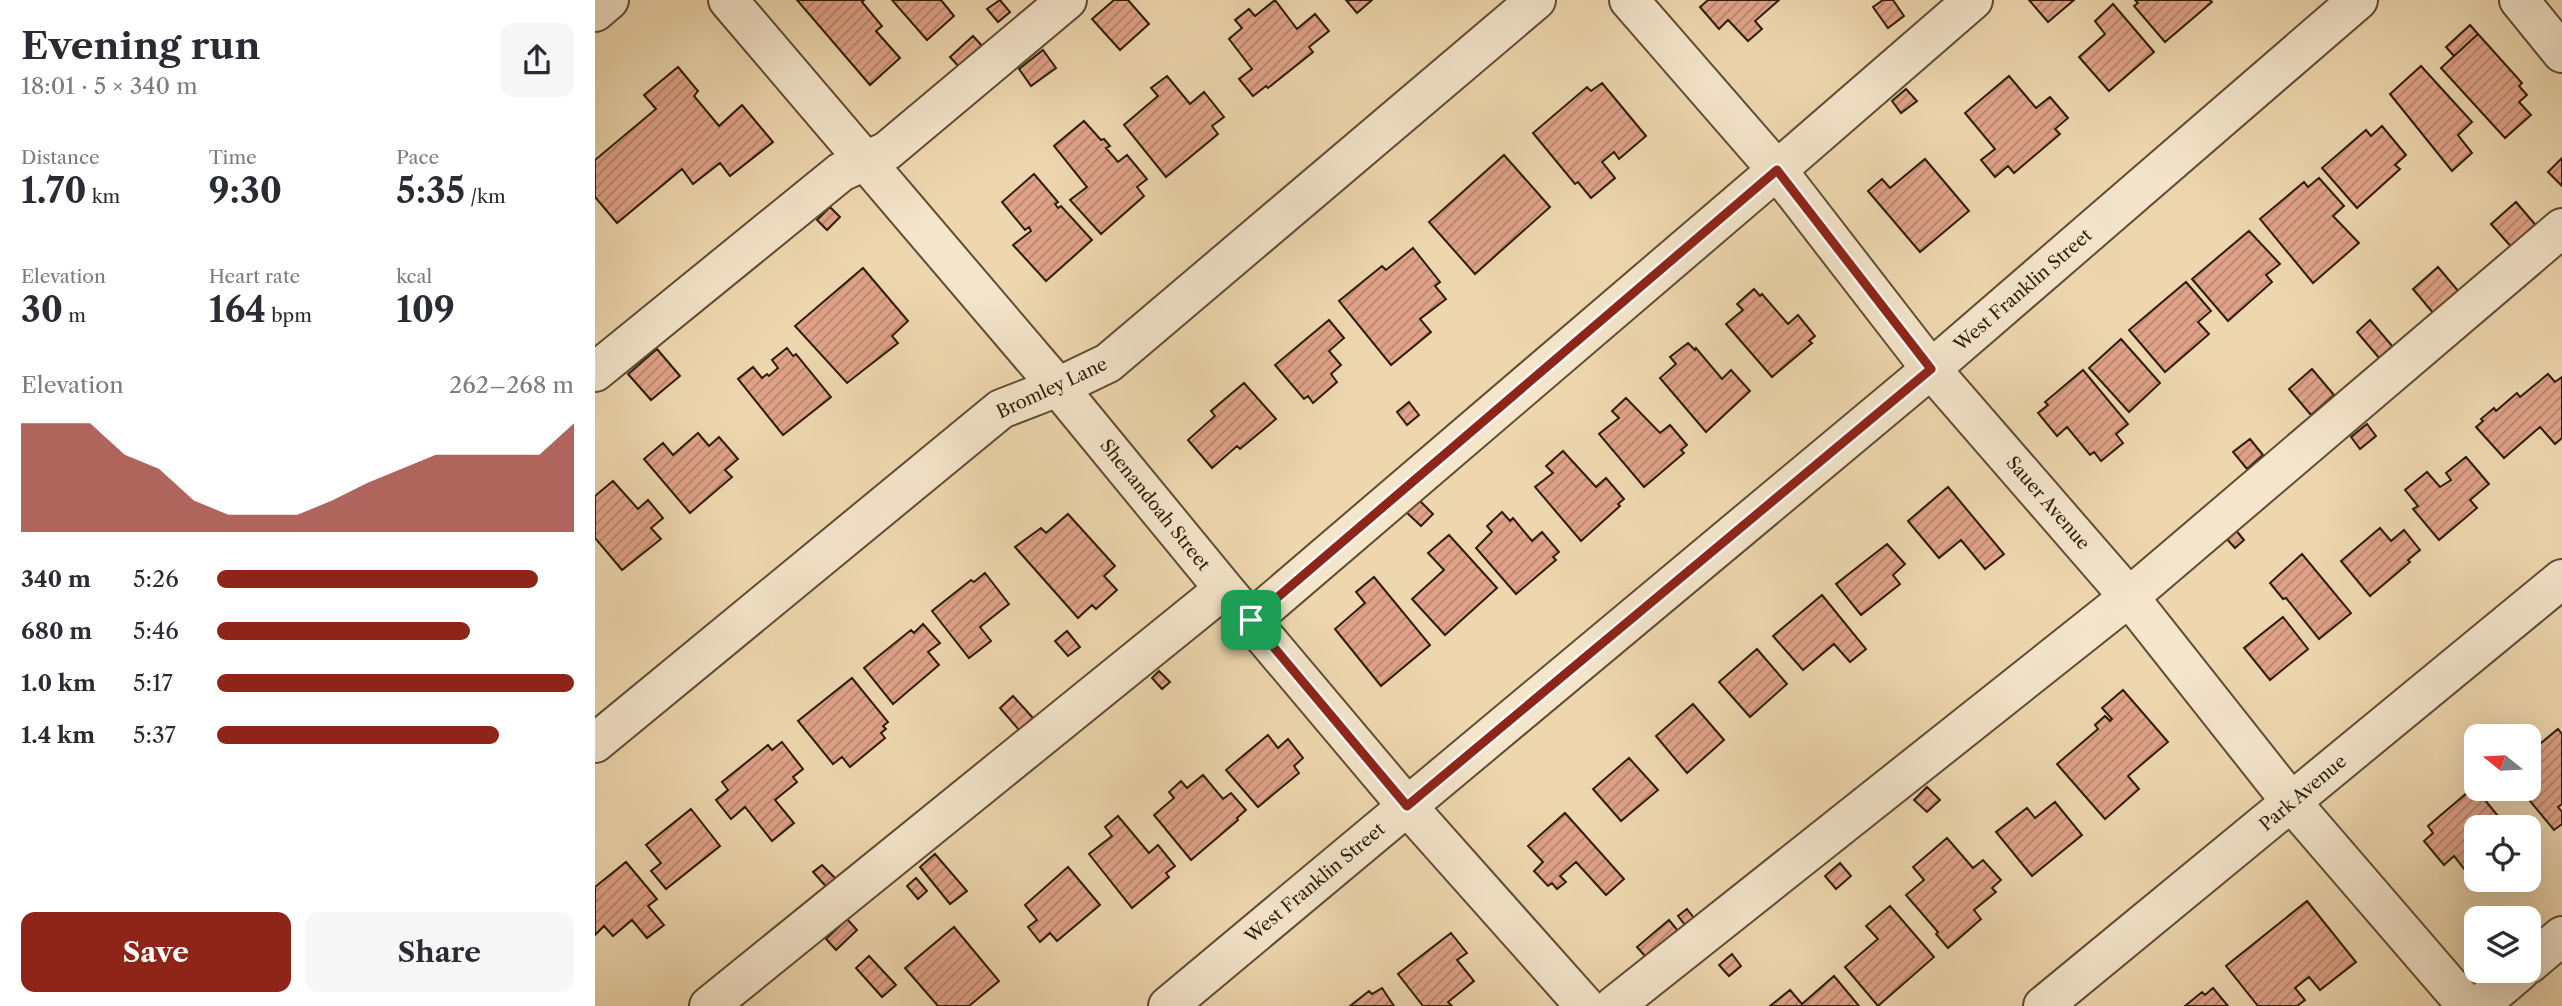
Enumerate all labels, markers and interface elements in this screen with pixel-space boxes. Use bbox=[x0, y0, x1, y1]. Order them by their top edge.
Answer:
text: Evening run bbox=[21, 22, 261, 69]
button: share bbox=[500, 23, 574, 97]
text: 18:01 · 5 × 340 m bbox=[21, 72, 198, 100]
text: Distance bbox=[21, 146, 100, 169]
text: Time bbox=[209, 146, 257, 169]
text: Pace bbox=[396, 146, 439, 169]
text: 1.70 bbox=[21, 169, 87, 212]
text: 9:30 bbox=[209, 169, 282, 212]
text: 5:35 bbox=[396, 169, 465, 212]
text: km bbox=[87, 185, 120, 208]
text: /km bbox=[465, 185, 506, 208]
street label: West Franklin Street bbox=[1949, 224, 2097, 356]
text: Elevation bbox=[21, 265, 106, 288]
text: Heart rate bbox=[209, 265, 300, 288]
text: kcal bbox=[396, 265, 432, 288]
text: 30 bbox=[21, 288, 63, 331]
text: 164 bbox=[209, 288, 266, 331]
text: 109 bbox=[396, 288, 455, 331]
text: m bbox=[63, 304, 86, 327]
text: bpm bbox=[266, 304, 312, 327]
street label: Bromley Lane bbox=[993, 353, 1111, 423]
text: Elevation bbox=[21, 371, 124, 399]
text: 262–268 m bbox=[449, 371, 574, 399]
street label: Shenandoah Street bbox=[1095, 435, 1215, 576]
street label: Sauer Avenue bbox=[2001, 452, 2095, 554]
text: 340 m bbox=[21, 565, 91, 593]
text: 5:26 bbox=[133, 565, 179, 593]
pin bbox=[1221, 590, 1281, 650]
icon: arrive bbox=[1232, 601, 1270, 639]
text: 680 m bbox=[21, 617, 92, 645]
text: 5:46 bbox=[133, 617, 179, 645]
text: 1.0 km bbox=[21, 669, 96, 697]
text: 5:17 bbox=[133, 669, 173, 697]
text: 1.4 km bbox=[21, 721, 95, 749]
text: 5:37 bbox=[133, 721, 176, 749]
north arrow bbox=[2464, 724, 2541, 802]
map controls bbox=[2464, 724, 2541, 983]
street label: Park Avenue bbox=[2255, 750, 2351, 836]
button: locate bbox=[2464, 815, 2541, 892]
street label: West Franklin Street bbox=[1240, 818, 1390, 948]
button: layers bbox=[2464, 906, 2541, 983]
button: Save bbox=[21, 912, 291, 992]
button: Share bbox=[305, 912, 574, 992]

